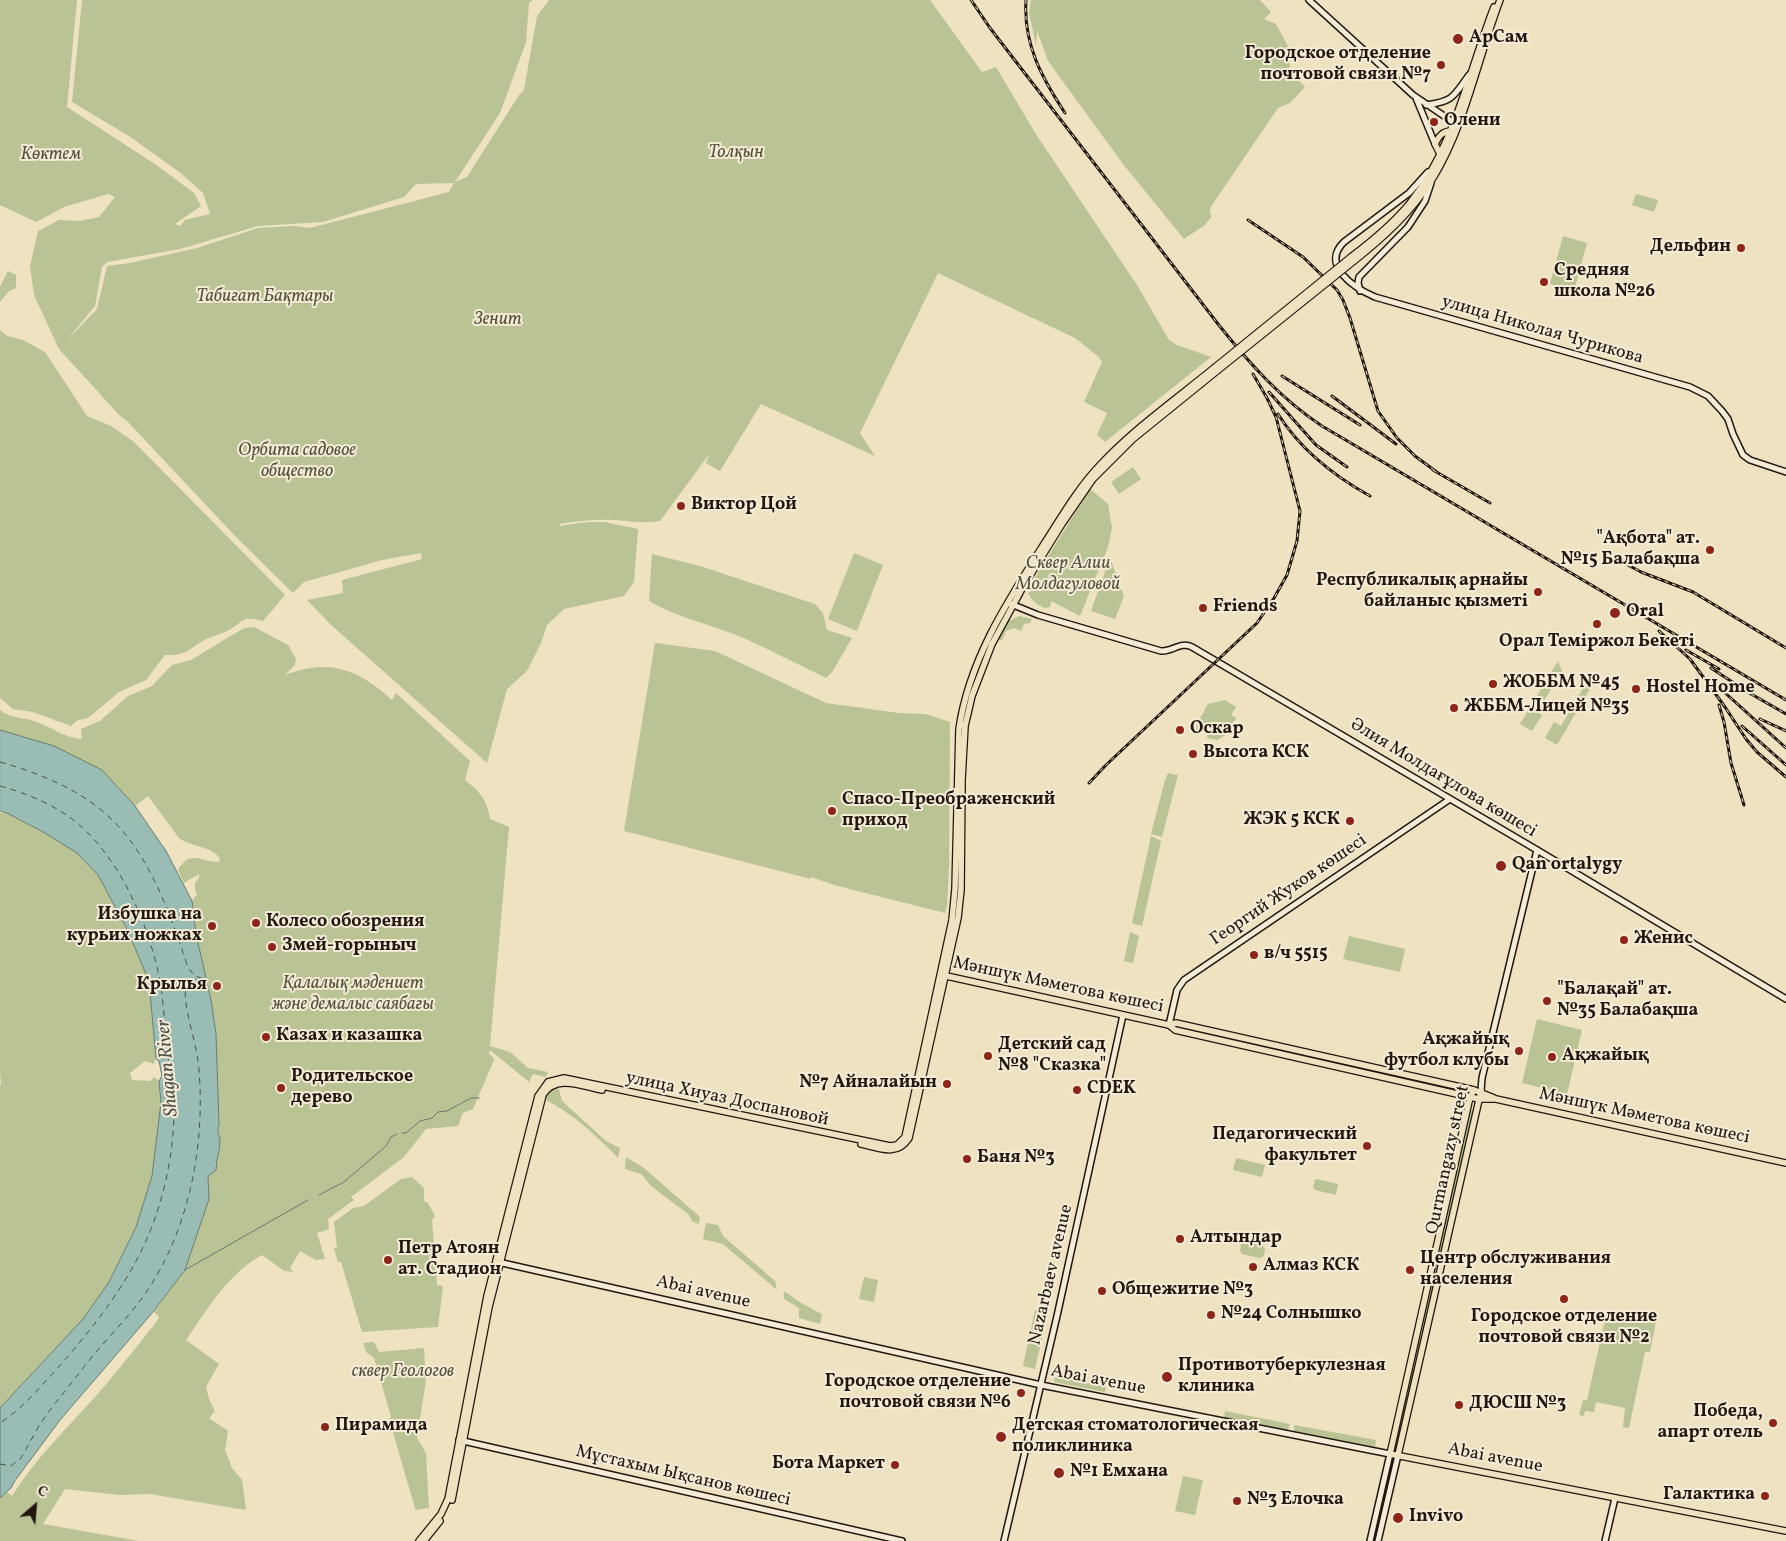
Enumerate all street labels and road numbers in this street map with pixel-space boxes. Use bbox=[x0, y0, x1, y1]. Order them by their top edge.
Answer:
street label: улица Николая Чурикова bbox=[1439, 292, 1645, 370]
street label: Әлия Молдағұлова көшесі bbox=[1346, 715, 1540, 843]
street label: Георгий Жуков көшесі bbox=[1207, 831, 1371, 951]
street label: Мәншүк Мәметова көшесі bbox=[951, 953, 1165, 1019]
street label: улица Хиуаз Доспановой bbox=[624, 1068, 830, 1132]
street label: Qurmangazy street bbox=[1423, 1083, 1475, 1237]
street label: Мәншүк Мәметова көшесі bbox=[1537, 1084, 1751, 1150]
street label: Nazarbaev avenue bbox=[1025, 1203, 1079, 1347]
street label: Abai avenue bbox=[654, 1272, 752, 1314]
street label: Abai avenue bbox=[1049, 1361, 1147, 1401]
street label: Abai avenue bbox=[1446, 1439, 1544, 1479]
street label: Мұстахым Ықсанов көшесі bbox=[573, 1442, 793, 1512]

